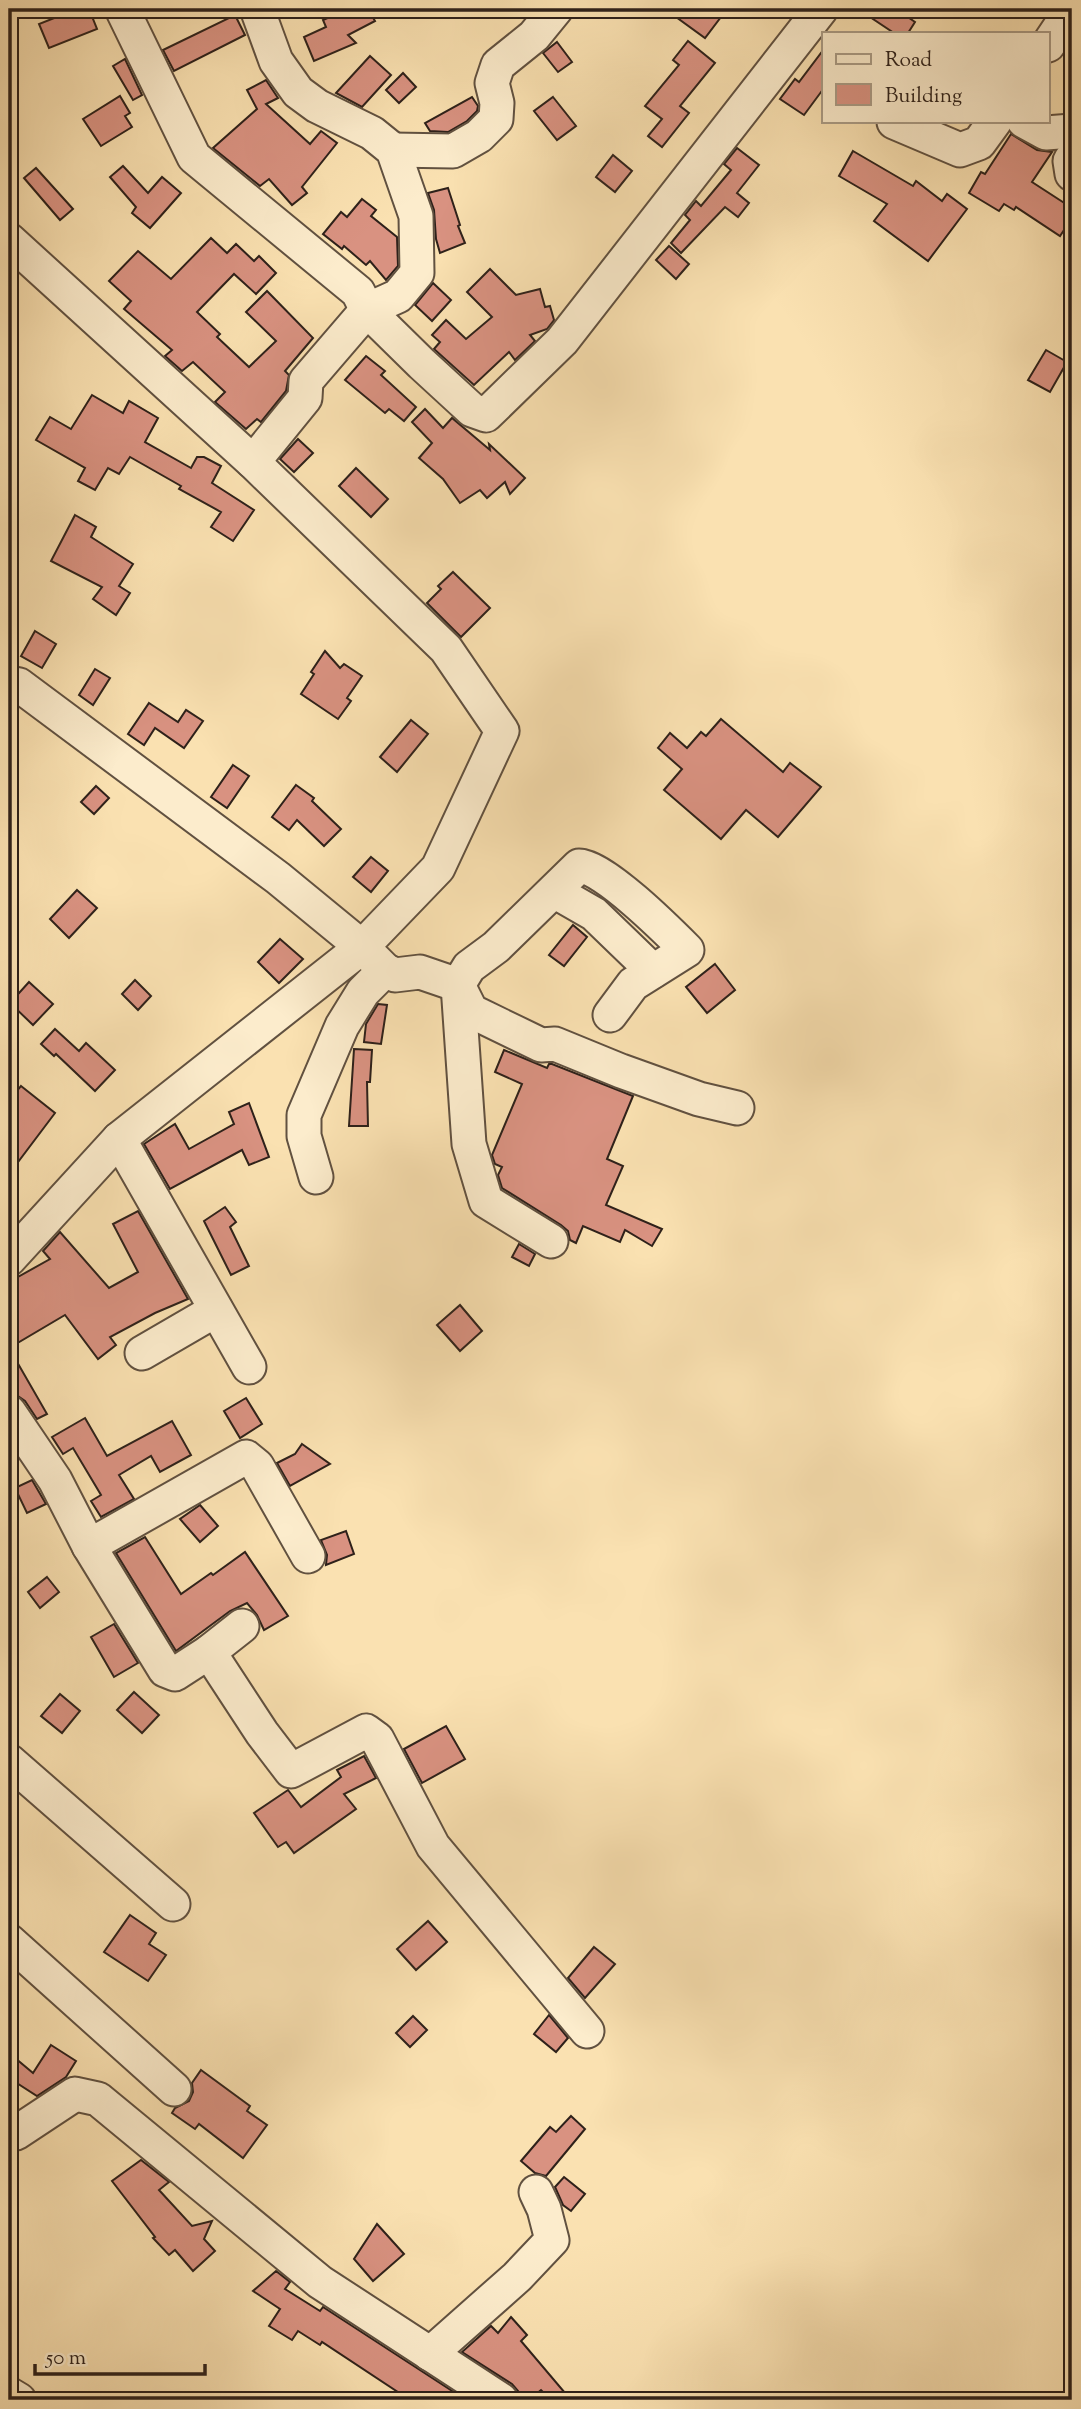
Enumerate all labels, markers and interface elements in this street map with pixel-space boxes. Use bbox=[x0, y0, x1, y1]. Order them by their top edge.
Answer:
legend bbox=[822, 32, 1050, 122]
text: Road bbox=[885, 46, 932, 76]
text: Building bbox=[885, 82, 962, 112]
scale bar bbox=[35, 2332, 205, 2376]
text: 50 m bbox=[45, 2344, 86, 2374]

